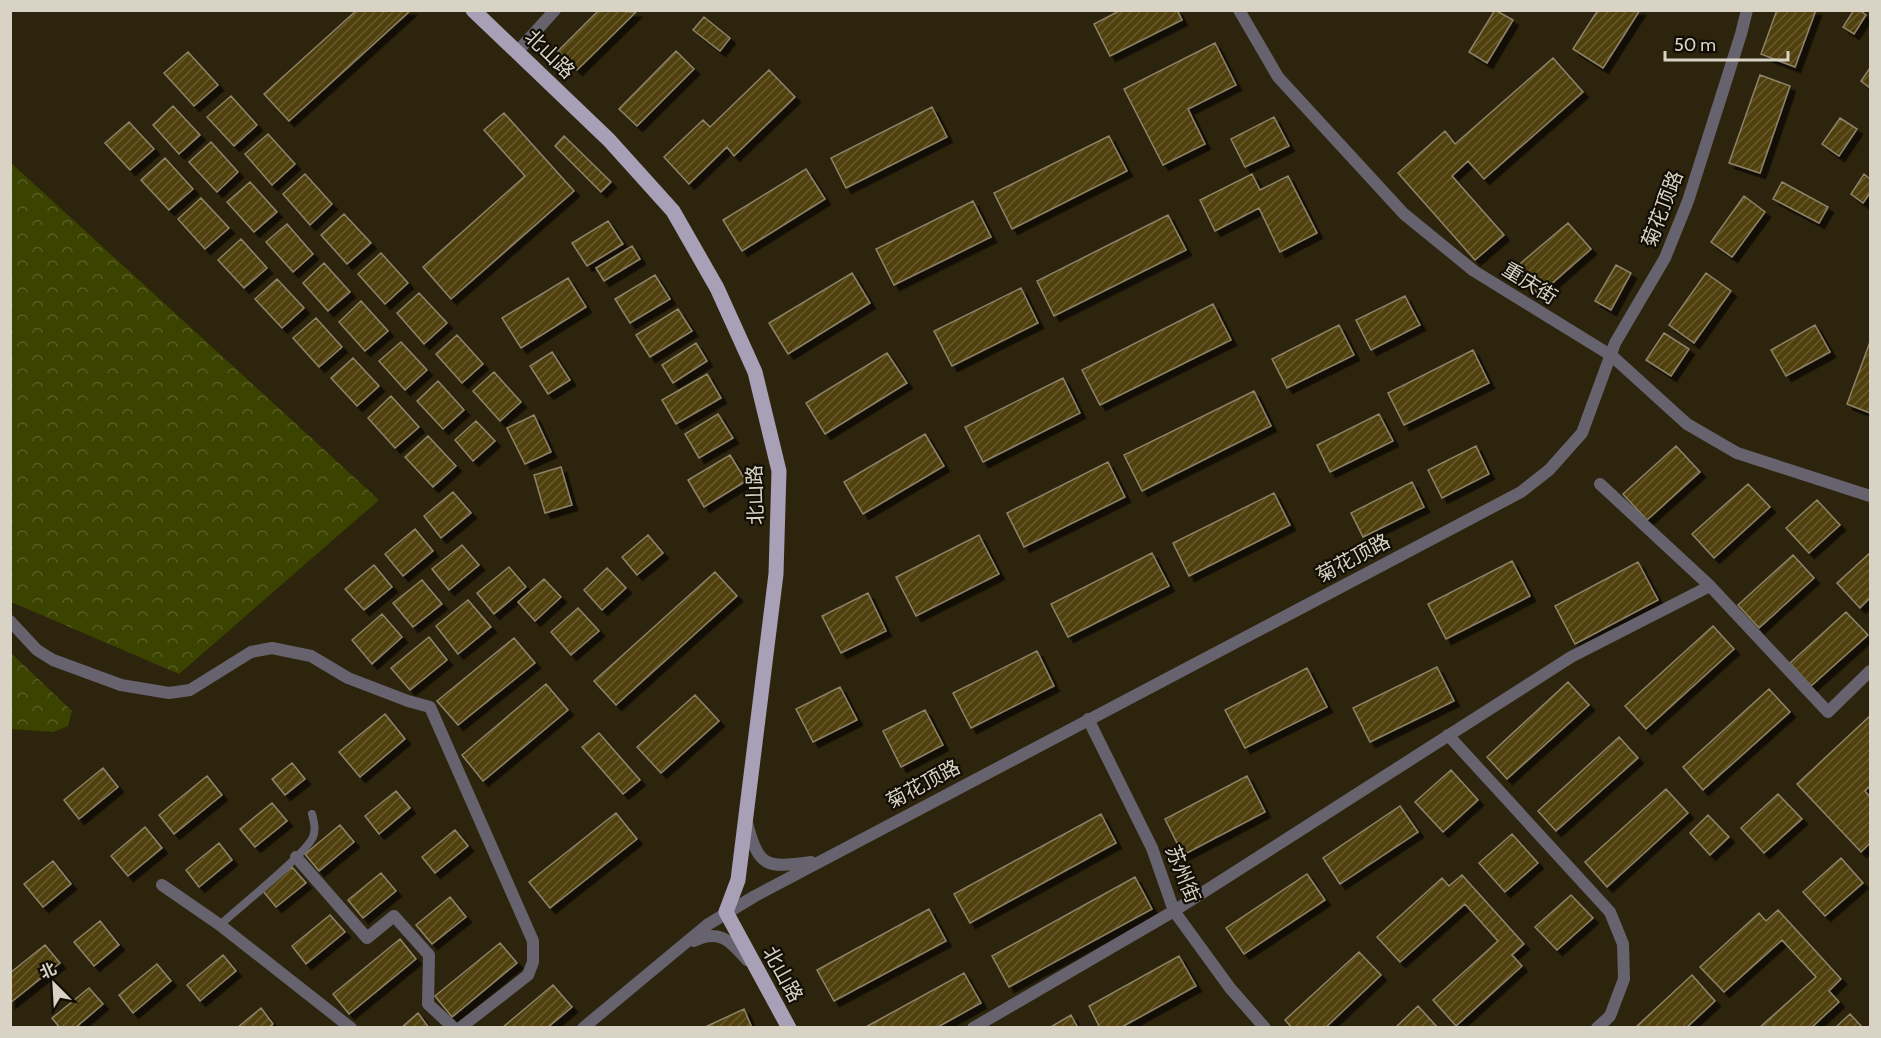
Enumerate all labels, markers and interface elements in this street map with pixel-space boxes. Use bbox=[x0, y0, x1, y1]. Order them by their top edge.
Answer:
scale bar bbox=[1665, 24, 1788, 62]
street label: 北山路 bbox=[520, 25, 580, 83]
text: 50 m bbox=[1674, 34, 1716, 56]
street label: 菊花顶路 bbox=[1636, 167, 1688, 251]
street label: 重庆街 bbox=[1498, 257, 1562, 309]
street label: 北山路 bbox=[742, 465, 768, 525]
street label: 菊花顶路 bbox=[1312, 529, 1394, 587]
street label: 菊花顶路 bbox=[882, 755, 964, 813]
street label: 苏州街 bbox=[1161, 842, 1205, 906]
street label: 北山路 bbox=[758, 942, 808, 1006]
north arrow bbox=[24, 954, 84, 1014]
text: 北 bbox=[37, 959, 59, 983]

